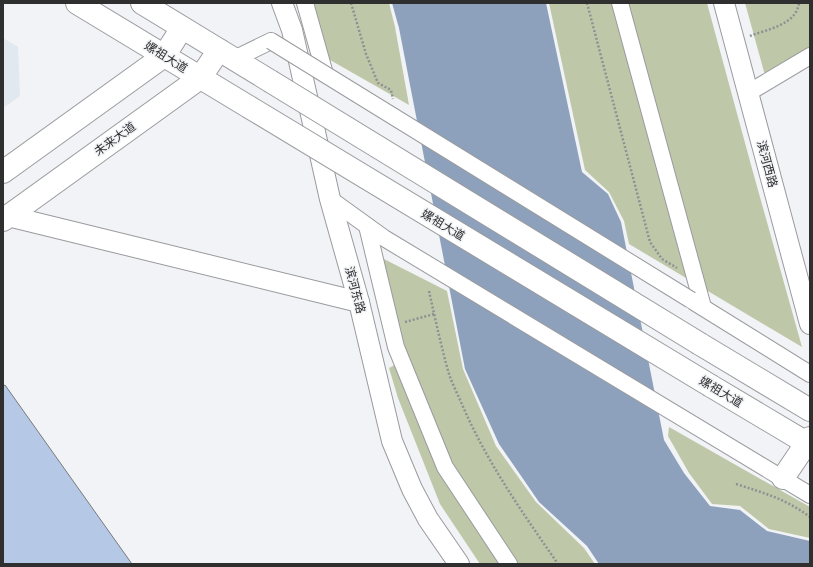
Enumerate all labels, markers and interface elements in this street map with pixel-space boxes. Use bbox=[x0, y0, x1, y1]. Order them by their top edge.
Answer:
street label: 嫘祖大道 bbox=[142, 38, 190, 76]
street label: 未来大道 bbox=[91, 119, 139, 159]
street label: 滨河西路 bbox=[754, 139, 780, 189]
street label: 嫘祖大道 bbox=[419, 207, 467, 243]
street label: 滨河东路 bbox=[342, 265, 368, 315]
street label: 嫘祖大道 bbox=[697, 374, 745, 410]

